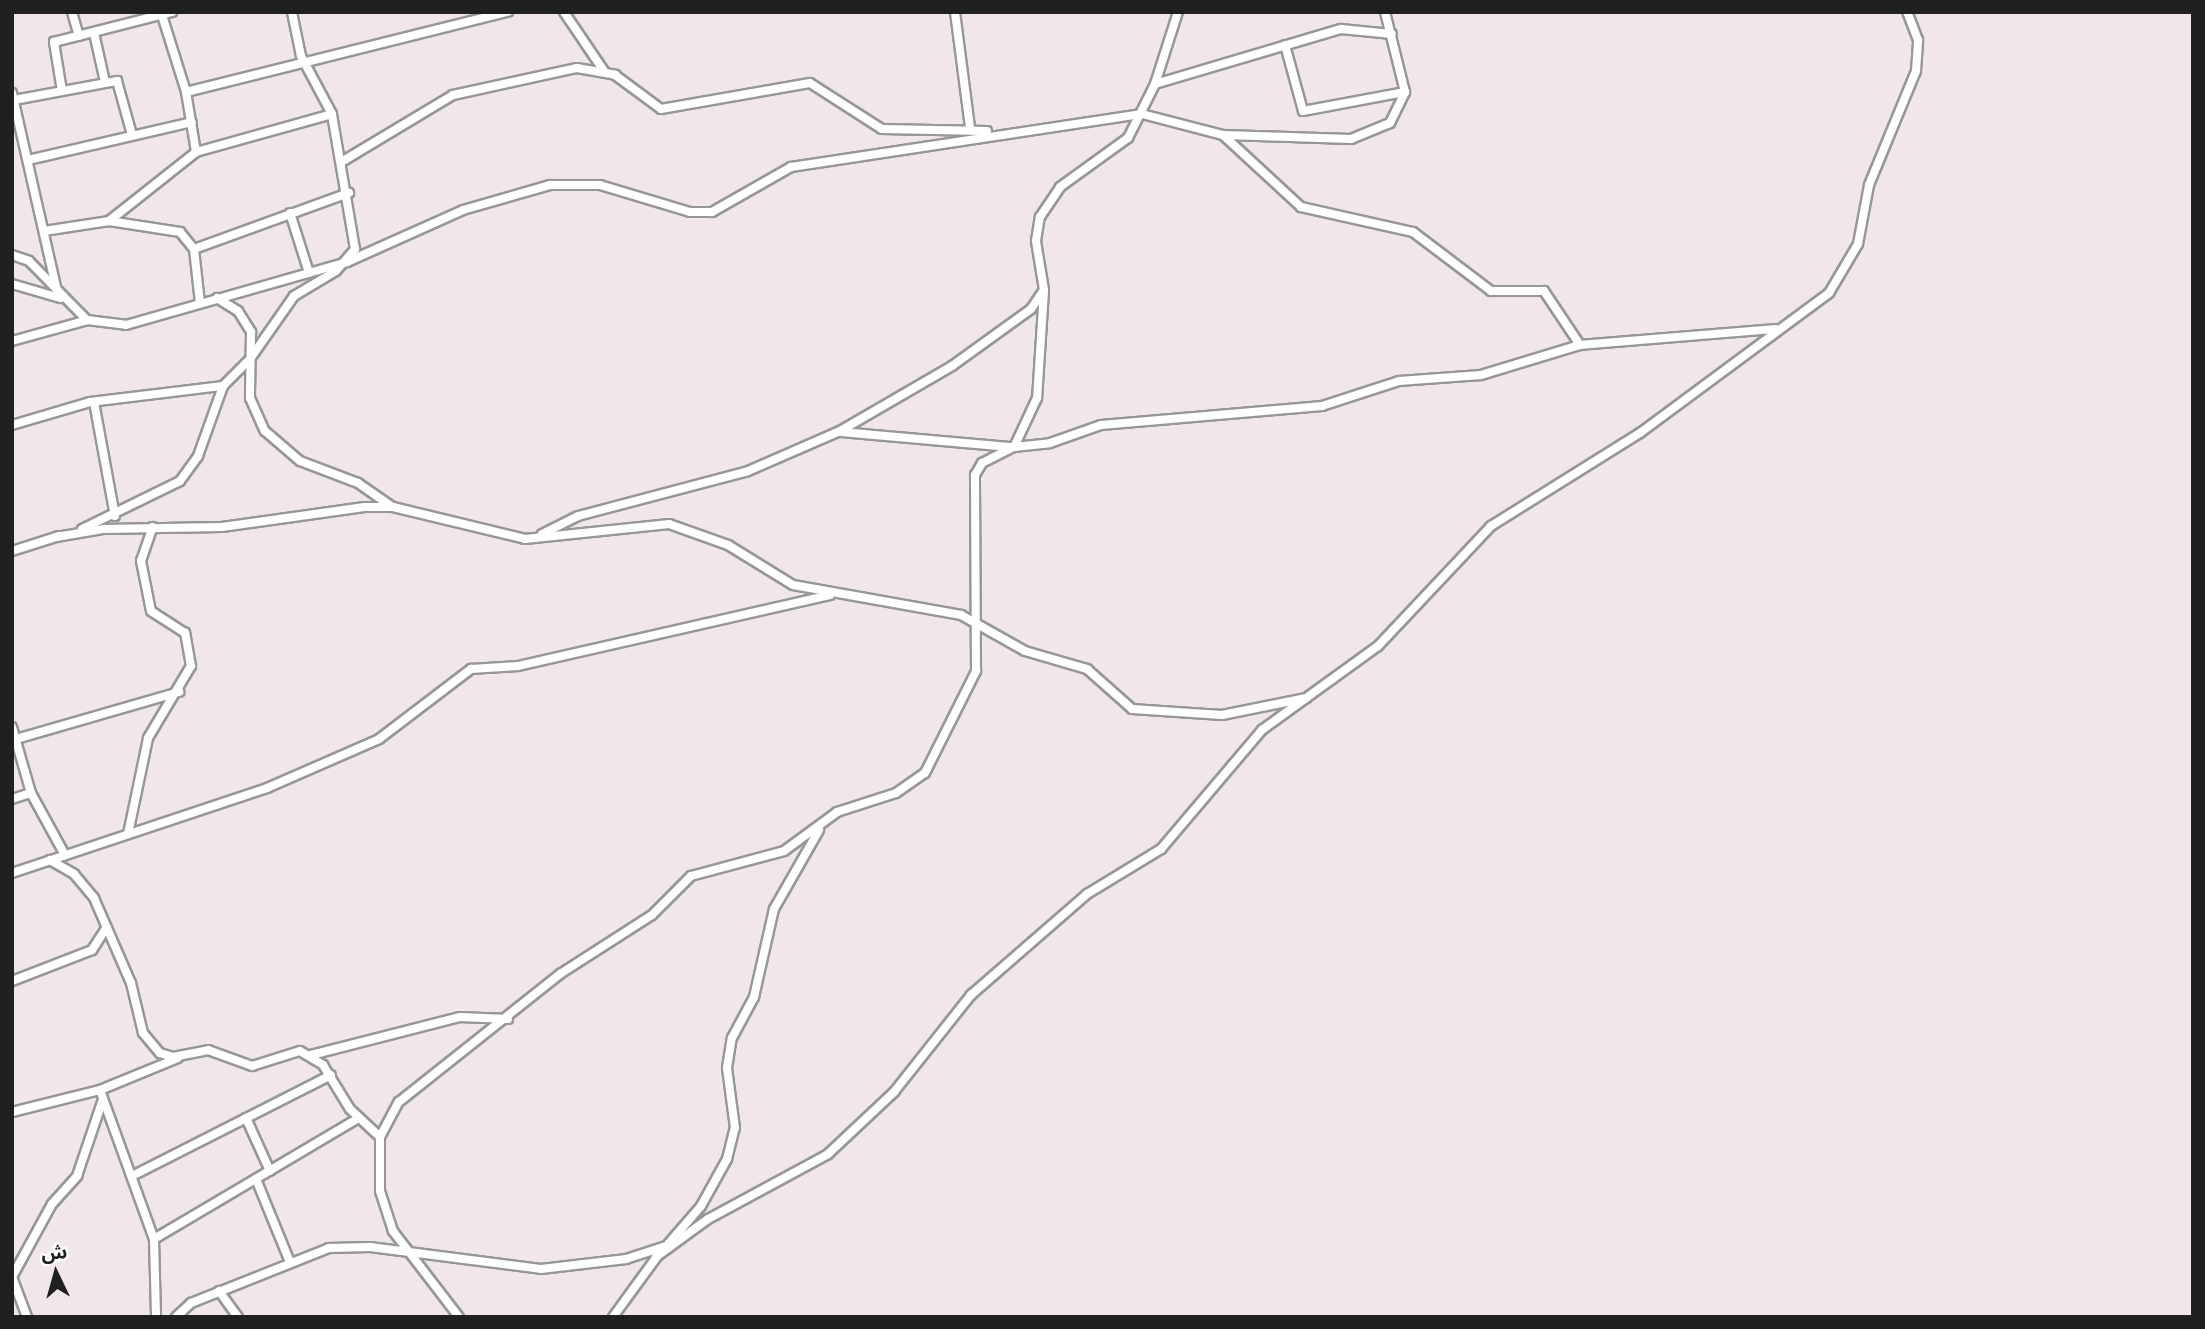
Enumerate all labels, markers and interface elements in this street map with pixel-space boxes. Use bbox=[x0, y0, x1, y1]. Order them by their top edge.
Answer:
north arrow bbox=[21, 1238, 91, 1308]
text: ش bbox=[40, 1239, 68, 1265]

